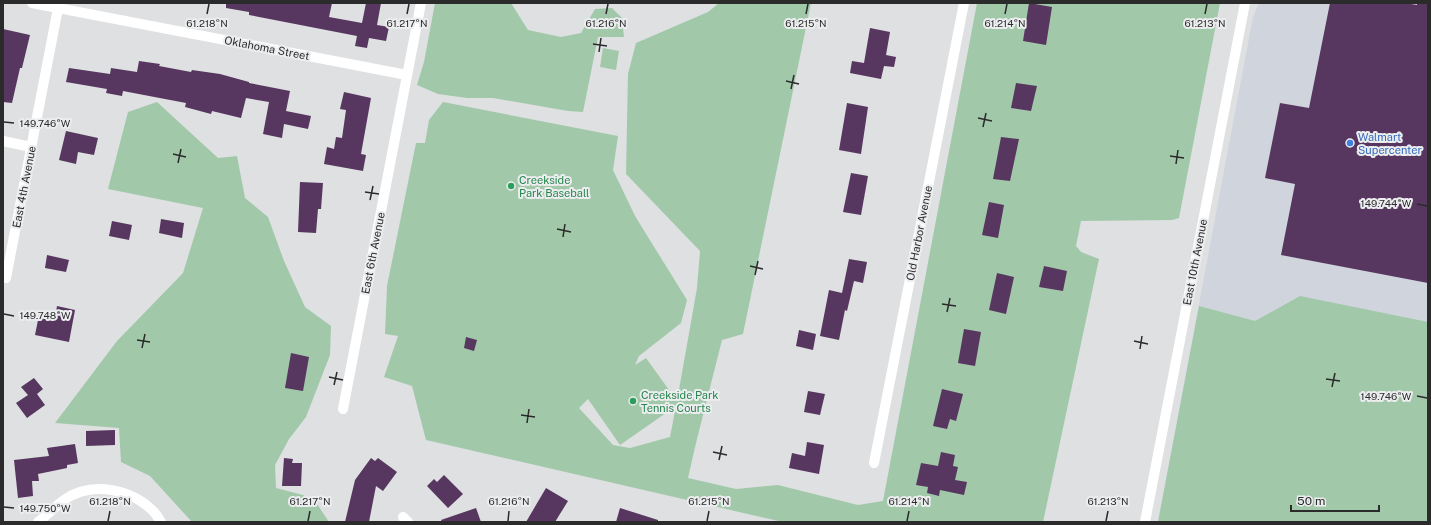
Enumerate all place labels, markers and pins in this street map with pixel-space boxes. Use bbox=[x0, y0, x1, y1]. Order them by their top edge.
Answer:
place label: Walmart Supercenter bbox=[1358, 131, 1422, 156]
marker: Walmart Supercenter bbox=[1345, 138, 1355, 148]
place label: Creekside Park Baseball bbox=[519, 174, 589, 199]
marker: Creekside Park Baseball bbox=[506, 181, 516, 191]
place label: Creekside Park Tennis Courts bbox=[641, 389, 718, 414]
marker: Creekside Park Tennis Courts bbox=[628, 396, 638, 406]

